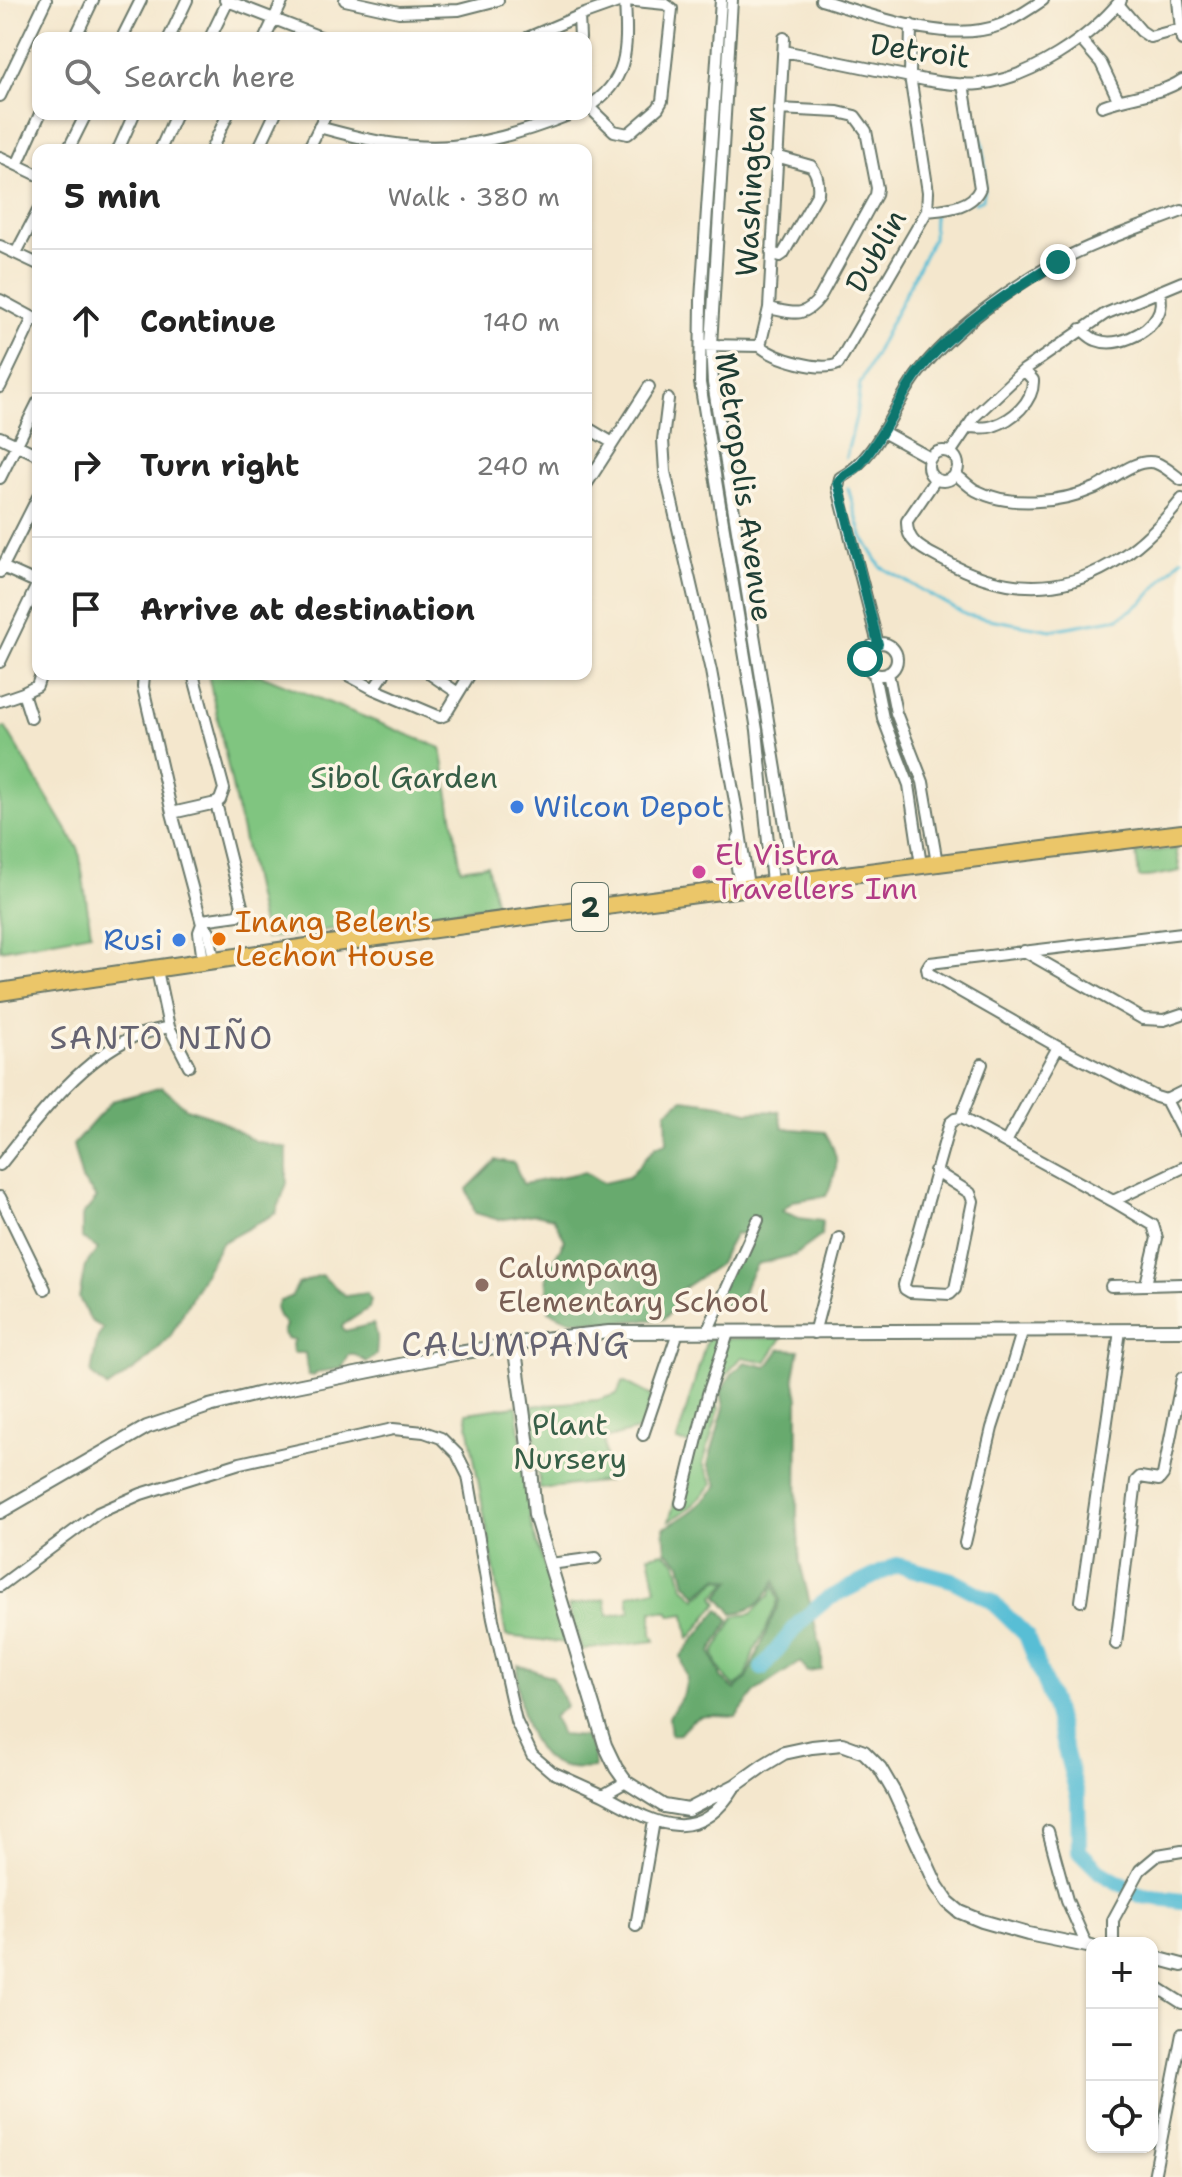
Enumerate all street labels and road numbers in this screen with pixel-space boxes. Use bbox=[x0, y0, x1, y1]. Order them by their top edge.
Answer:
street label: Detroit bbox=[867, 23, 973, 78]
street label: Washington bbox=[726, 104, 775, 278]
street label: Dublin bbox=[835, 202, 916, 300]
street label: Metropolis Avenue bbox=[705, 350, 784, 624]
road number: 2 bbox=[572, 883, 608, 931]

